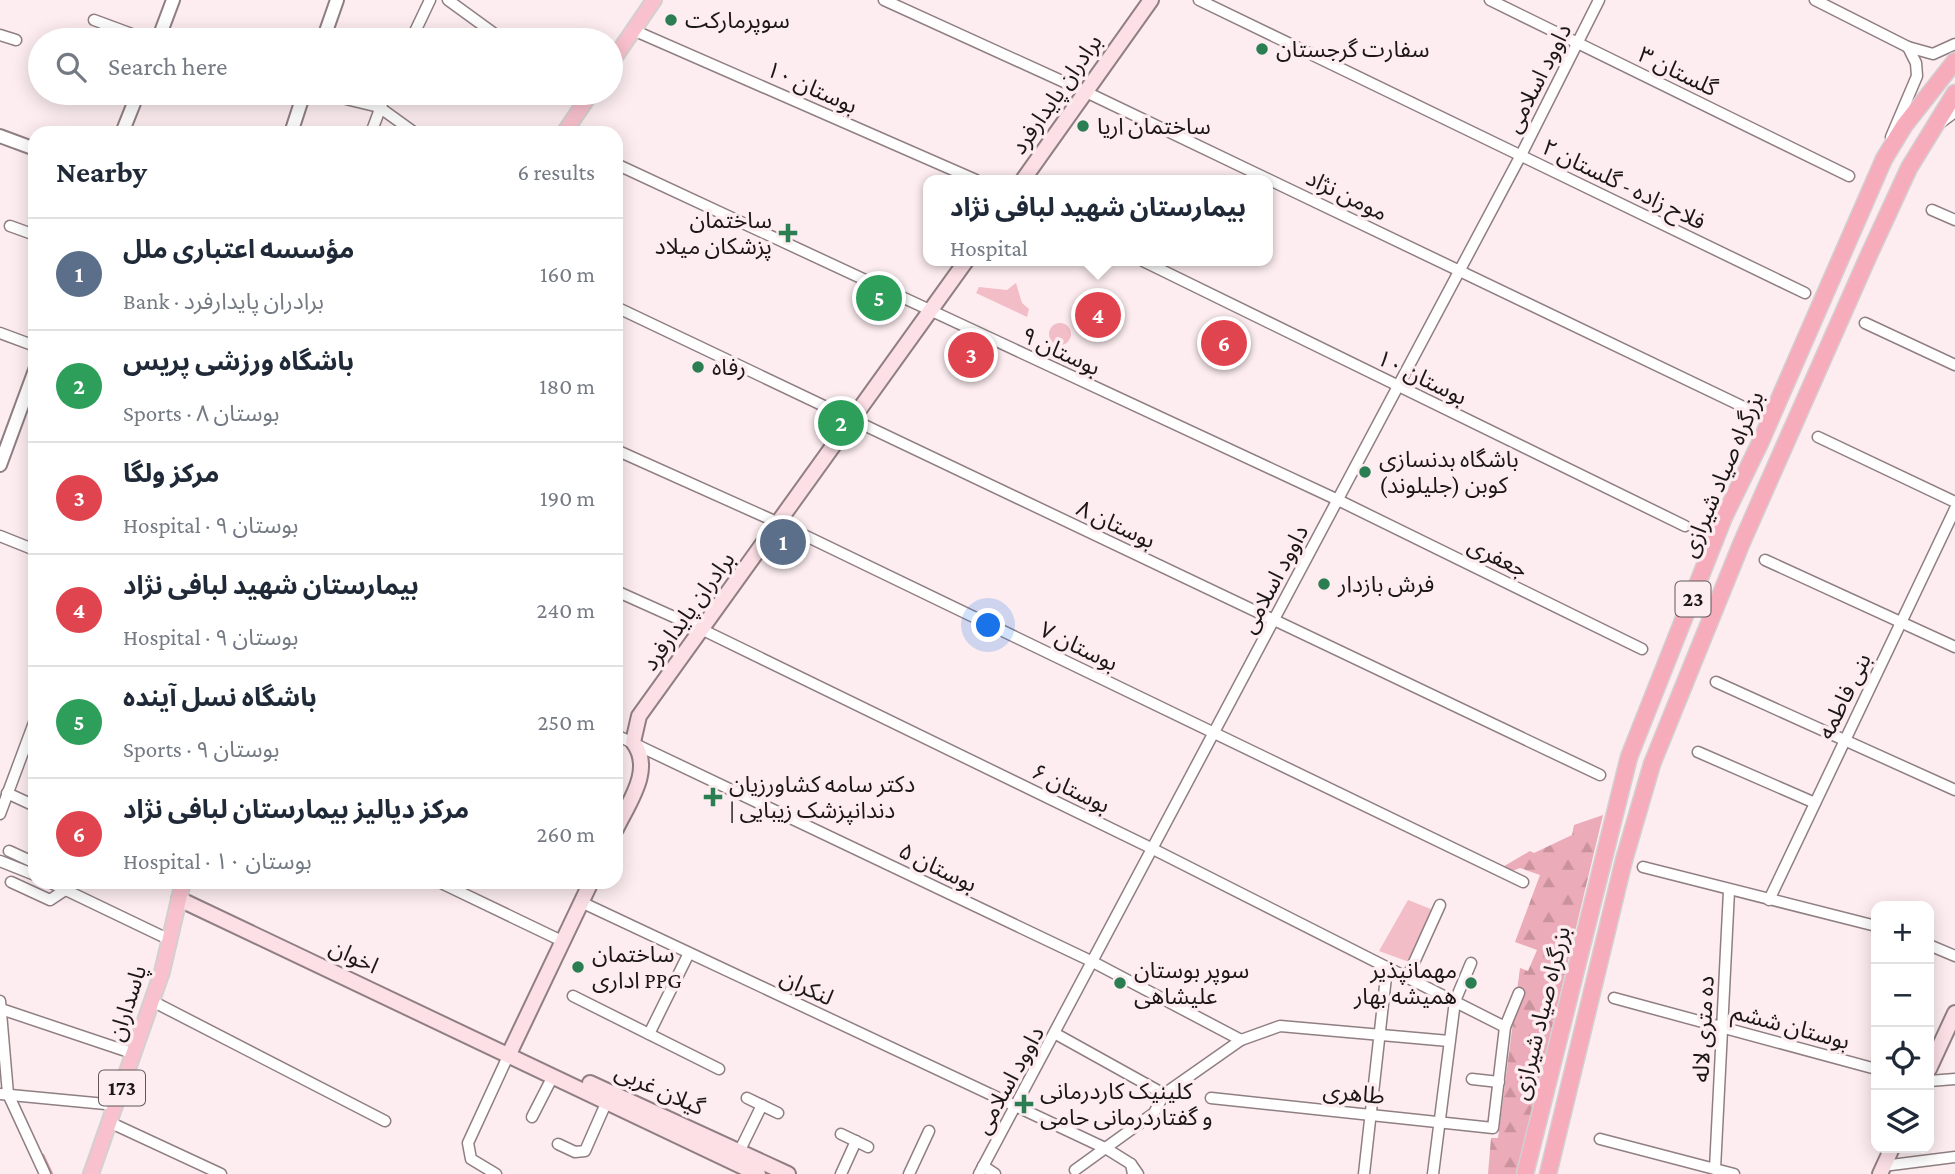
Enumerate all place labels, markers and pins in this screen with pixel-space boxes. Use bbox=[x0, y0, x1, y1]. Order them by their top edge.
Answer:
place label: سوپرمارکت bbox=[685, 7, 790, 35]
marker: سوپرمارکت bbox=[663, 12, 679, 28]
place label: سفارت گرجستان bbox=[1276, 36, 1430, 63]
marker: سفارت گرجستان bbox=[1254, 41, 1270, 57]
place label: ساختمان اریا bbox=[1097, 113, 1211, 140]
marker: ساختمان اریا bbox=[1075, 118, 1091, 134]
place label: ساختمان پزشکان میلاد bbox=[655, 207, 772, 261]
marker: ساختمان پزشکان میلاد bbox=[778, 223, 798, 243]
pin: 5 bbox=[856, 272, 902, 324]
pin: 4 bbox=[1075, 289, 1121, 341]
pin: 6 bbox=[1201, 317, 1247, 369]
pin: 3 bbox=[948, 329, 994, 381]
place label: رفاه bbox=[712, 354, 746, 381]
marker: رفاه bbox=[690, 359, 706, 375]
pin: 2 bbox=[818, 397, 864, 449]
place label: باشگاه بدنسازی کوبن (جلیلوند) bbox=[1379, 446, 1519, 499]
marker: باشگاه بدنسازی کوبن (جلیلوند) bbox=[1357, 464, 1373, 480]
pin: 1 bbox=[760, 516, 806, 568]
place label: فرش بازدار bbox=[1337, 571, 1434, 598]
marker: فرش بازدار bbox=[1316, 576, 1332, 592]
place label: دکتر سامه کشاورزیان | دندانپزشک زیبایی bbox=[729, 771, 915, 825]
marker: دکتر سامه کشاورزیان | دندانپزشک زیبایی bbox=[703, 787, 723, 807]
place label: ساختمان اداری PPG bbox=[592, 941, 682, 994]
place label: سوپر بوستان علیشاهی bbox=[1134, 957, 1249, 1009]
place label: مهمانپذیر همیشه بهار bbox=[1353, 957, 1457, 1010]
marker: ساختمان اداری PPG bbox=[570, 959, 586, 975]
marker: سوپر بوستان علیشاهی bbox=[1112, 975, 1128, 991]
marker: مهمانپذیر همیشه بهار bbox=[1463, 975, 1479, 991]
place label: کلینیک کاردرمانی و گفتاردرمانی حامی bbox=[1040, 1078, 1212, 1131]
marker: کلینیک کاردرمانی و گفتاردرمانی حامی bbox=[1014, 1094, 1034, 1114]

